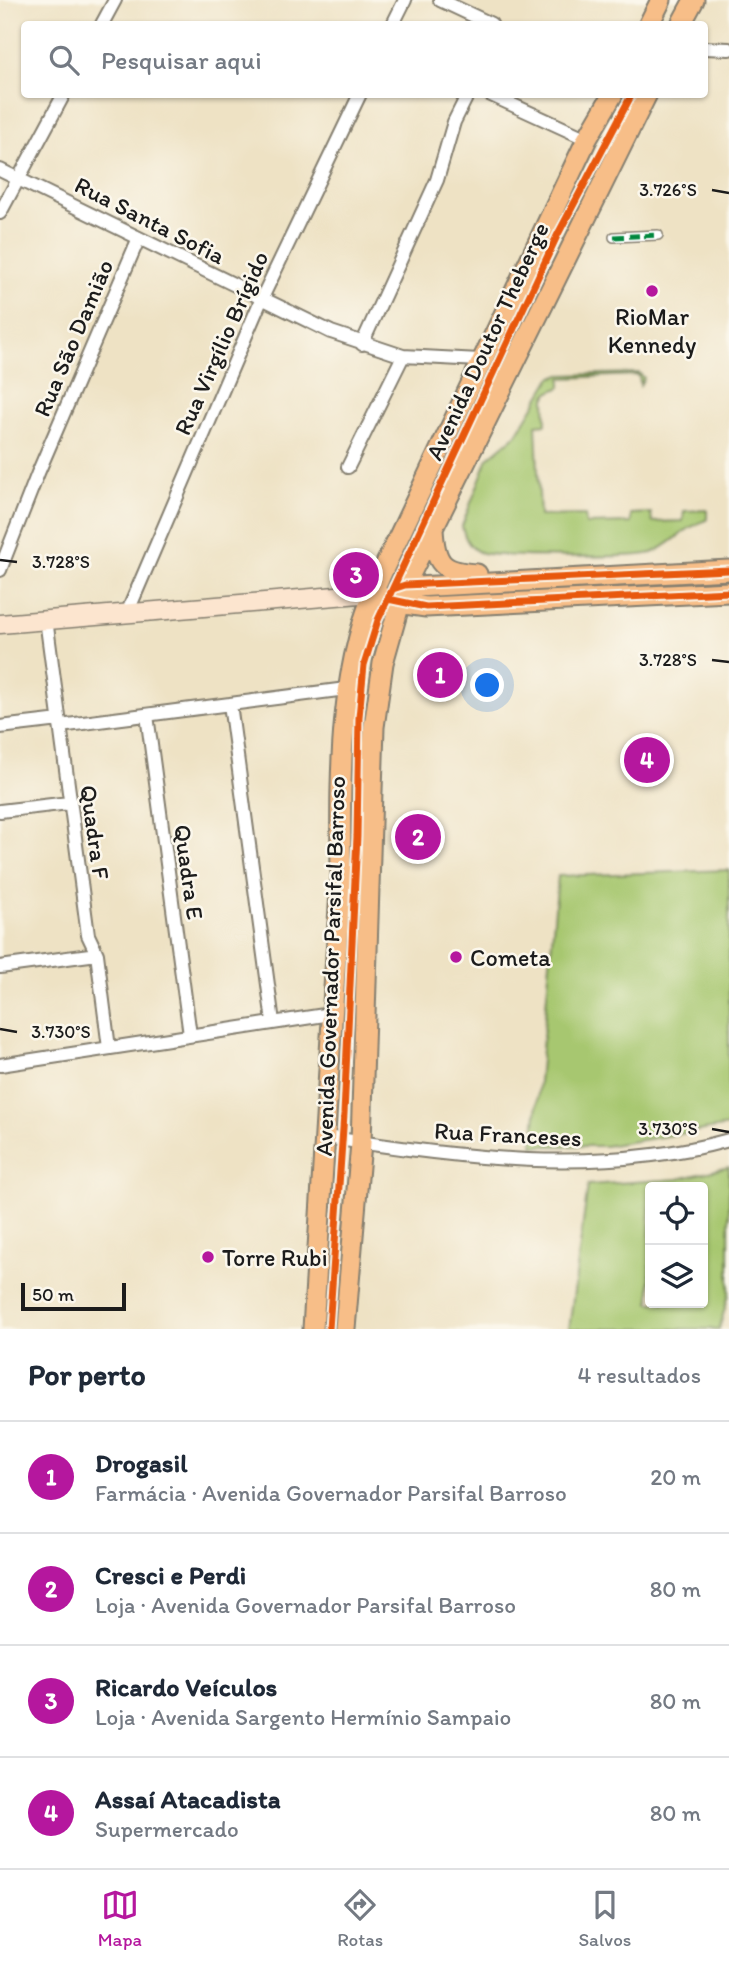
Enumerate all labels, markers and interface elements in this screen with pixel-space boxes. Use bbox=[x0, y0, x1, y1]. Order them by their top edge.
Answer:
search box bbox=[21, 21, 708, 98]
icon: search bbox=[45, 41, 83, 79]
text: Pesquisar aqui bbox=[101, 44, 262, 76]
street label: Rua Santa Sofia bbox=[70, 170, 230, 271]
text: 3.726°S bbox=[639, 179, 697, 201]
street label: Avenida Doutor Theberge bbox=[419, 218, 555, 464]
street label: Rua Virgílio Brígido bbox=[167, 246, 275, 440]
street label: Rua São Damião bbox=[27, 255, 119, 421]
marker: RioMar Kennedy bbox=[644, 283, 660, 299]
place label: RioMar Kennedy bbox=[608, 302, 696, 359]
pin: 3 bbox=[333, 549, 379, 601]
text: 3.728°S bbox=[32, 551, 90, 573]
pin: 1 bbox=[417, 649, 463, 701]
text: 3.728°S bbox=[639, 649, 697, 671]
your location bbox=[470, 668, 504, 702]
pin: 4 bbox=[624, 734, 670, 786]
street label: Avenida Governador Parsifal Barroso bbox=[309, 775, 351, 1157]
street label: Quadra F bbox=[74, 783, 116, 882]
pin: 2 bbox=[395, 811, 441, 863]
street label: Quadra E bbox=[168, 823, 210, 921]
place label: Cometa bbox=[470, 943, 551, 972]
marker: Cometa bbox=[448, 949, 464, 965]
text: 3.730°S bbox=[31, 1021, 91, 1043]
street label: Rua Franceses bbox=[434, 1116, 582, 1152]
text: 3.730°S bbox=[638, 1118, 698, 1140]
map controls bbox=[645, 1182, 708, 1308]
button: locate bbox=[645, 1182, 708, 1245]
place label: Torre Rubi bbox=[222, 1243, 328, 1272]
button: layers bbox=[645, 1245, 708, 1308]
marker: Torre Rubi bbox=[200, 1249, 216, 1265]
scale bar bbox=[21, 1280, 126, 1312]
text: 50 m bbox=[32, 1283, 74, 1306]
text: Por perto bbox=[28, 1356, 146, 1393]
text: 4 resultados bbox=[578, 1361, 701, 1389]
text: Drogasil bbox=[95, 1447, 188, 1479]
text: 1 bbox=[46, 1463, 56, 1491]
text: 20 m bbox=[650, 1463, 701, 1491]
text: Farmácia · Avenida Governador Parsifal Barroso bbox=[95, 1479, 567, 1507]
text: Cresci e Perdi bbox=[95, 1559, 246, 1591]
text: 2 bbox=[45, 1575, 57, 1603]
text: 80 m bbox=[650, 1575, 701, 1603]
text: Loja · Avenida Governador Parsifal Barroso bbox=[95, 1591, 516, 1619]
text: Ricardo Veículos bbox=[95, 1671, 277, 1703]
text: 3 bbox=[45, 1687, 57, 1715]
text: 80 m bbox=[650, 1687, 701, 1715]
text: Loja · Avenida Sargento Hermínio Sampaio bbox=[95, 1703, 511, 1731]
text: Assaí Atacadista bbox=[95, 1783, 281, 1815]
text: 4 bbox=[44, 1799, 58, 1827]
text: 80 m bbox=[650, 1799, 701, 1827]
text: Supermercado bbox=[95, 1815, 239, 1843]
tab: Mapa bbox=[98, 1886, 142, 1951]
tab: Rotas bbox=[337, 1886, 383, 1951]
tab: Salvos bbox=[578, 1886, 631, 1951]

